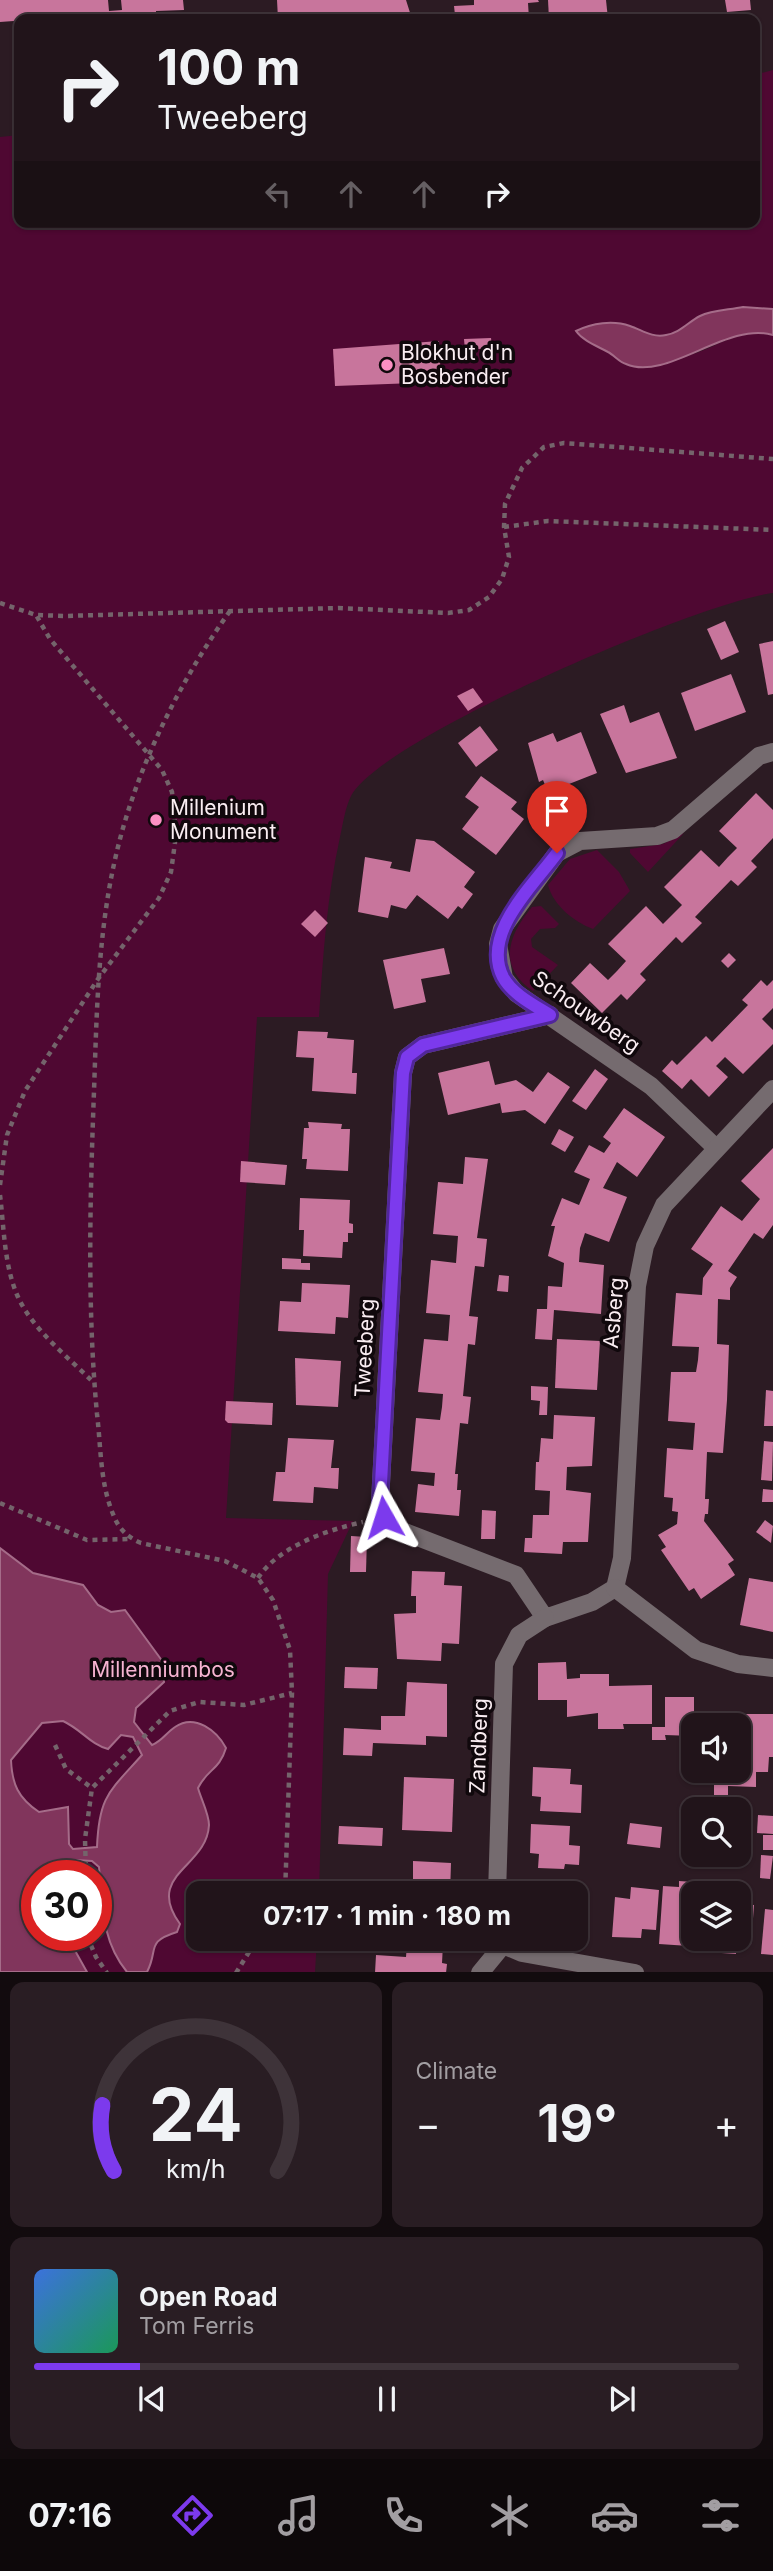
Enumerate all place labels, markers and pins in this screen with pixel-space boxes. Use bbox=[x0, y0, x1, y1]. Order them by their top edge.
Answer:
place label: Blokhut d'n Bosbender bbox=[401, 340, 513, 389]
marker: Blokhut d'n Bosbender bbox=[379, 357, 395, 373]
pin bbox=[527, 781, 587, 853]
place label: Millenium Monument bbox=[170, 795, 276, 844]
marker: Millenium Monument bbox=[148, 812, 164, 828]

